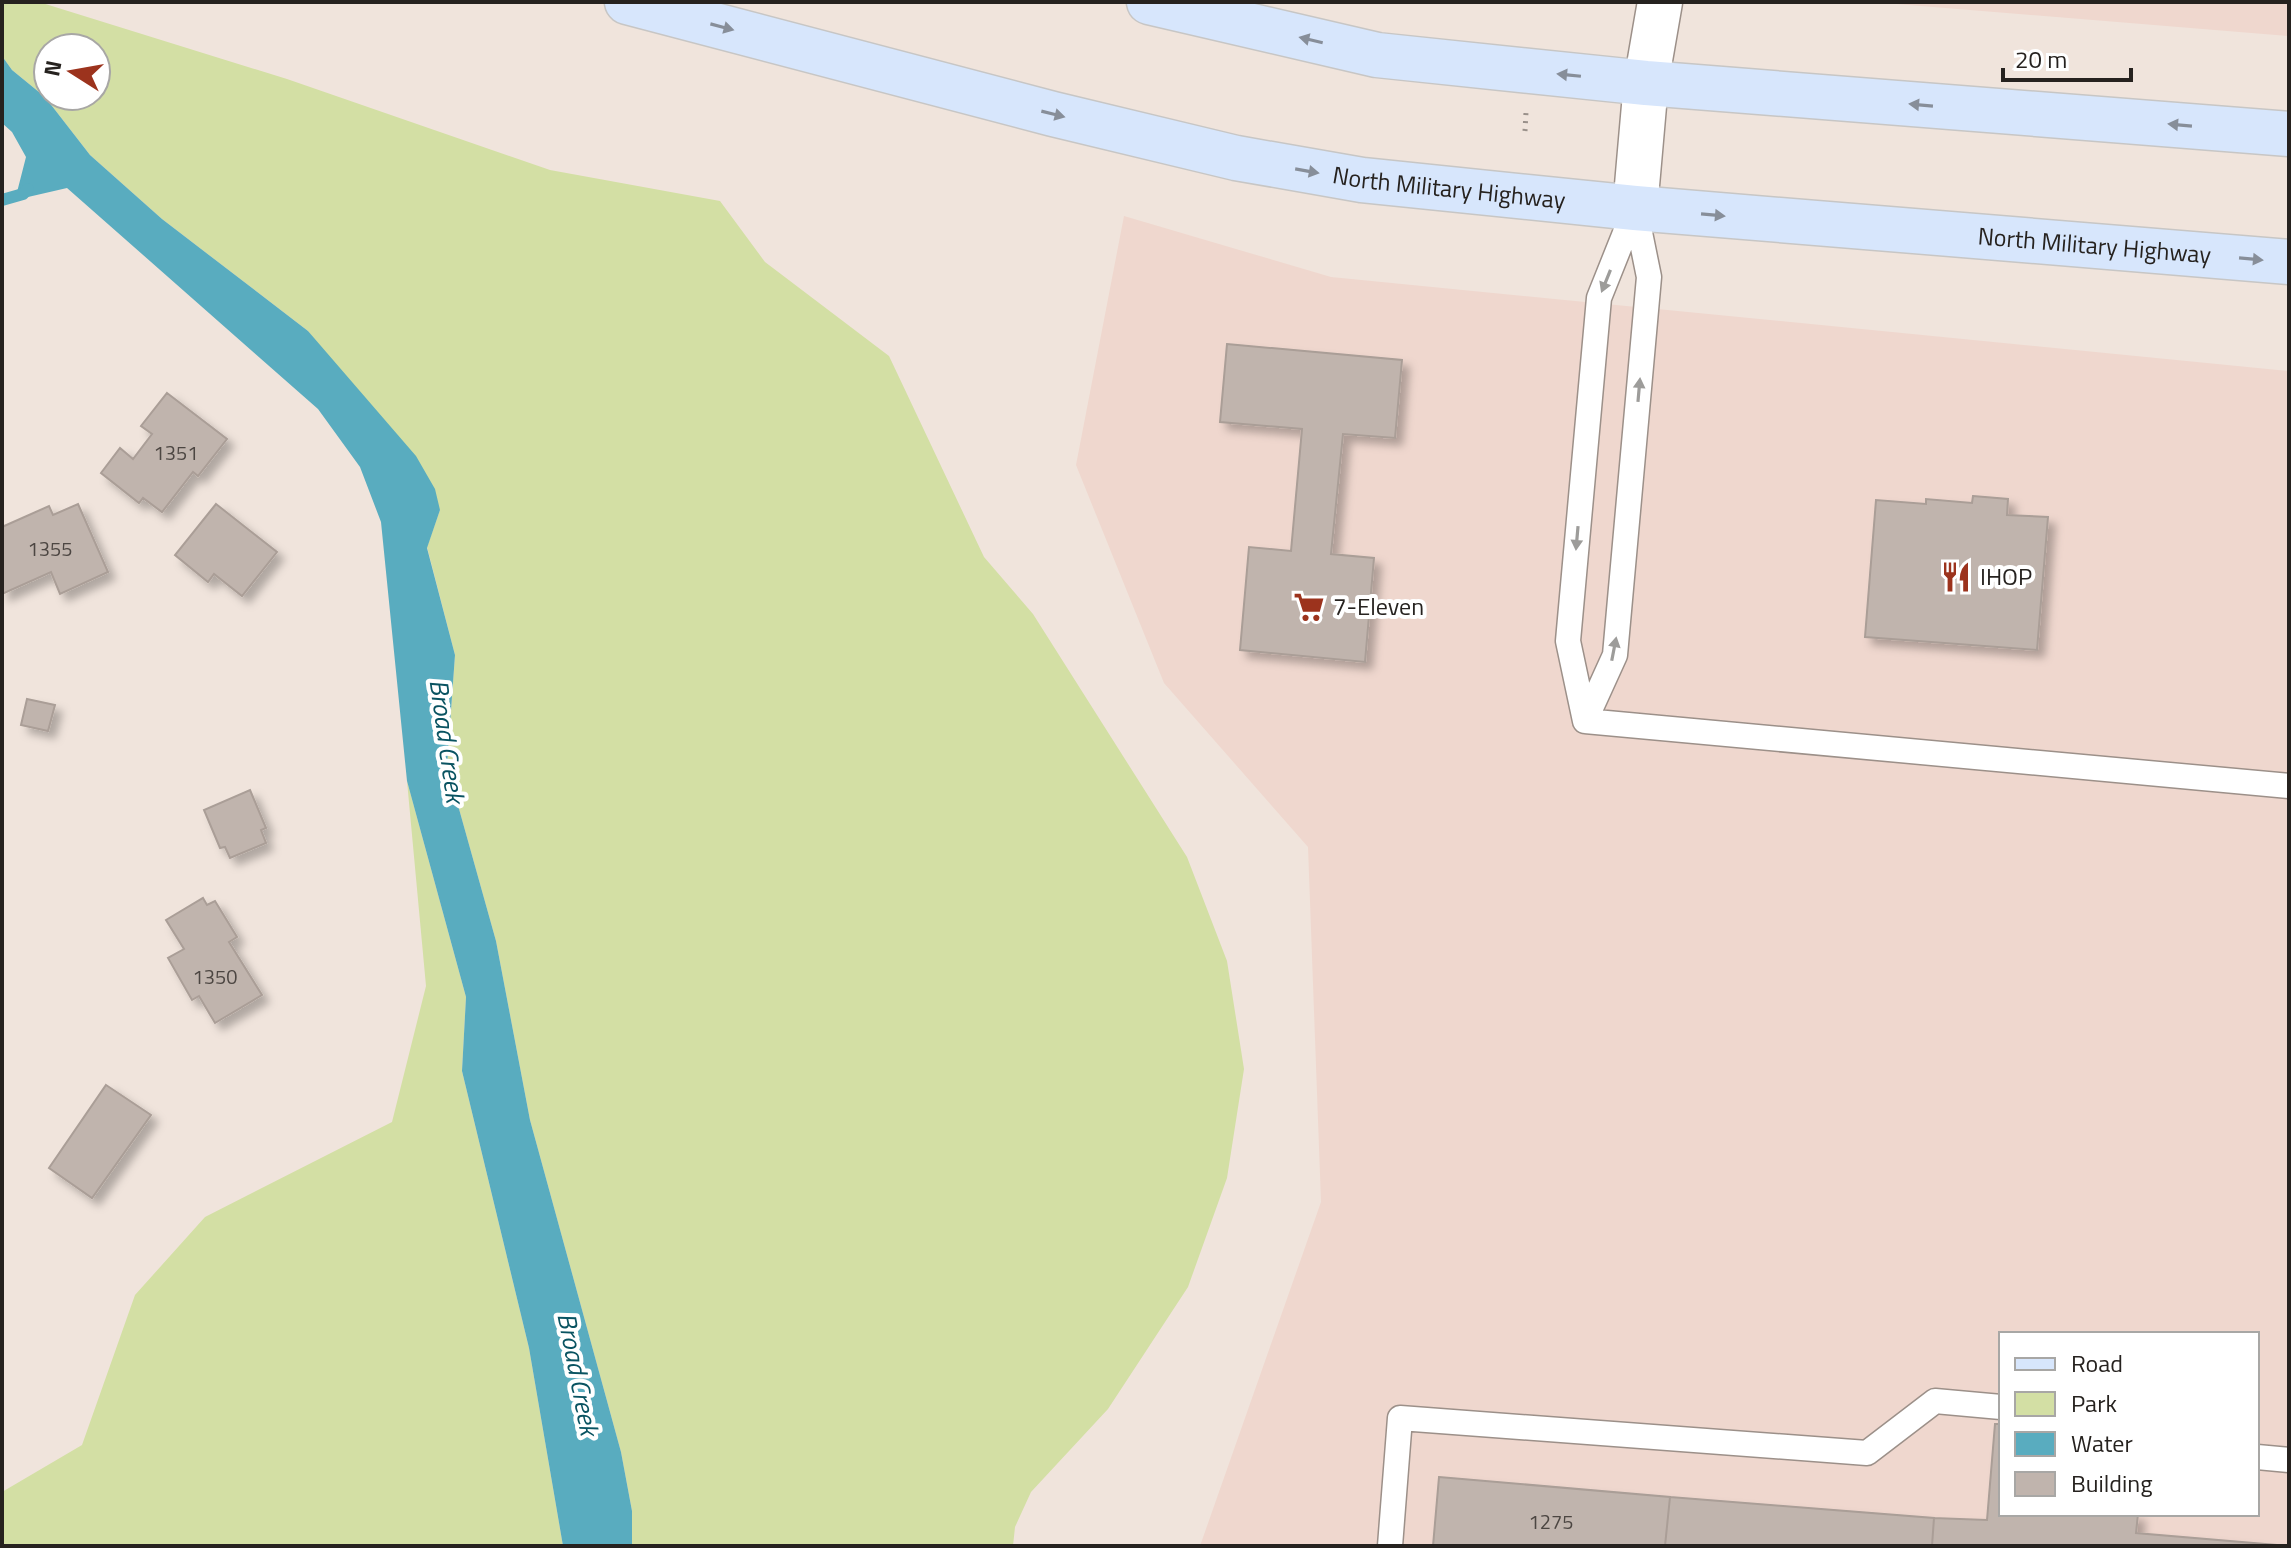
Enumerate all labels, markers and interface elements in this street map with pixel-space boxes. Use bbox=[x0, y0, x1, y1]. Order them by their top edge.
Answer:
one-way arrow bbox=[709, 21, 734, 33]
north arrow bbox=[32, 32, 112, 112]
scale bar bbox=[2003, 32, 2131, 82]
one-way arrow bbox=[1299, 33, 1324, 46]
text: 20 m bbox=[2015, 41, 2067, 77]
text: N bbox=[34, 57, 71, 79]
one-way arrow bbox=[1556, 68, 1581, 81]
one-way arrow bbox=[1908, 98, 1933, 111]
one-way arrow bbox=[1041, 108, 1066, 121]
one-way arrow bbox=[2167, 118, 2192, 131]
street label: North Military Highway bbox=[1330, 156, 1568, 218]
one-way arrow bbox=[1294, 165, 1319, 177]
one-way arrow bbox=[1701, 209, 1726, 222]
street label: North Military Highway bbox=[1976, 217, 2213, 273]
one-way arrow bbox=[2239, 253, 2264, 266]
one-way arrow bbox=[1599, 269, 1612, 293]
one-way arrow bbox=[1633, 377, 1646, 402]
house number: 1351 bbox=[154, 437, 198, 468]
one-way arrow bbox=[1570, 526, 1583, 551]
house number: 1355 bbox=[28, 533, 72, 564]
place label: IHOP bbox=[1980, 558, 2032, 594]
restaurant icon: IHOP bbox=[1939, 560, 1973, 594]
place label: 7-Eleven bbox=[1333, 588, 1424, 624]
supermarket icon: 7-Eleven bbox=[1292, 590, 1326, 624]
one-way arrow bbox=[1608, 636, 1621, 661]
water label: Broad Creek bbox=[420, 677, 476, 808]
house number: 1350 bbox=[193, 961, 237, 992]
water label: Broad Creek bbox=[548, 1309, 610, 1442]
legend bbox=[1999, 1332, 2259, 1516]
text: Road bbox=[2071, 1345, 2123, 1381]
text: Park bbox=[2071, 1385, 2117, 1421]
text: Water bbox=[2071, 1425, 2133, 1461]
text: Building bbox=[2071, 1465, 2153, 1501]
house number: 1275 bbox=[1529, 1506, 1573, 1537]

